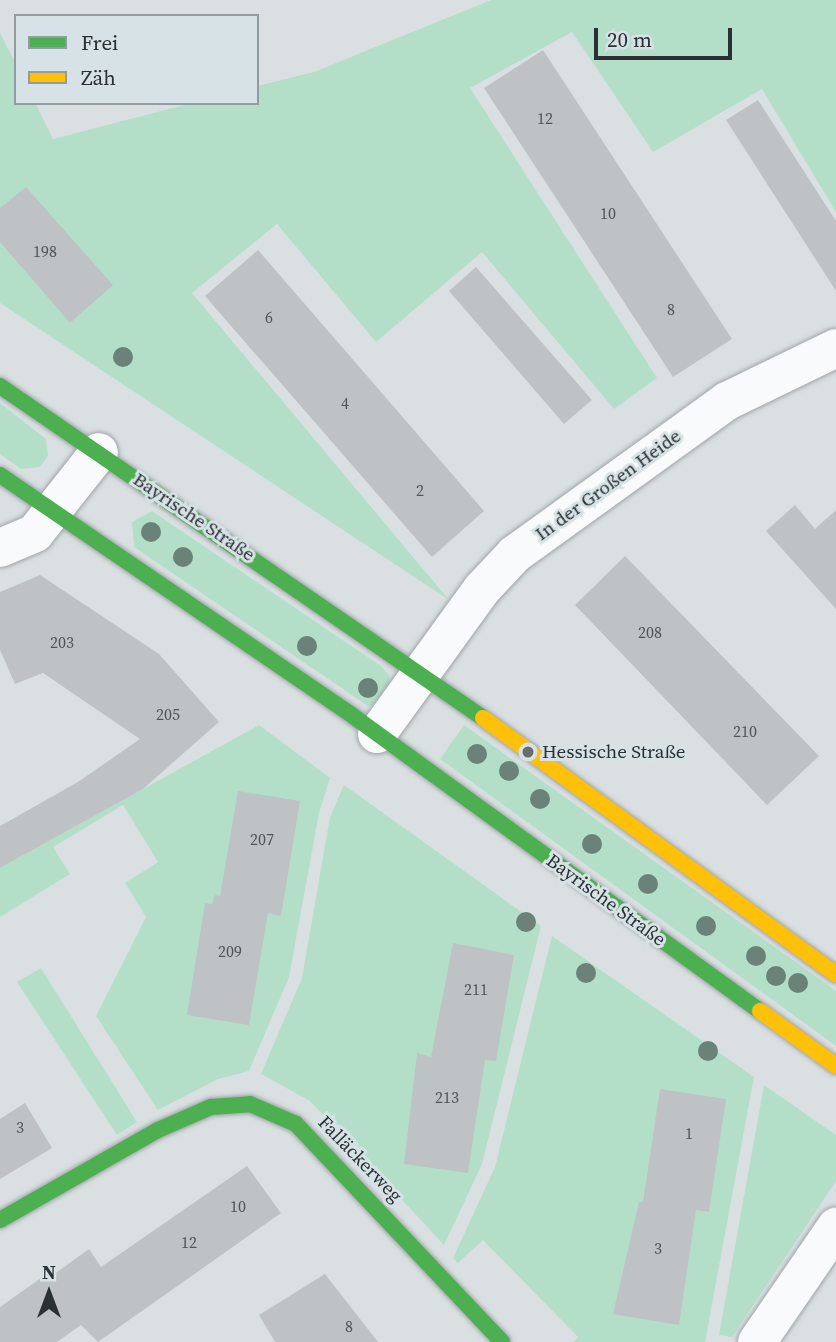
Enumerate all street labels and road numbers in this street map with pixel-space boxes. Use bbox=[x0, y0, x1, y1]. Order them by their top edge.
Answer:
street label: In der Großen Heide bbox=[531, 425, 685, 545]
street label: Bayrische Straße bbox=[129, 468, 259, 566]
street label: Bayrische Straße bbox=[542, 849, 670, 951]
street label: Falläckerweg bbox=[313, 1111, 407, 1207]

